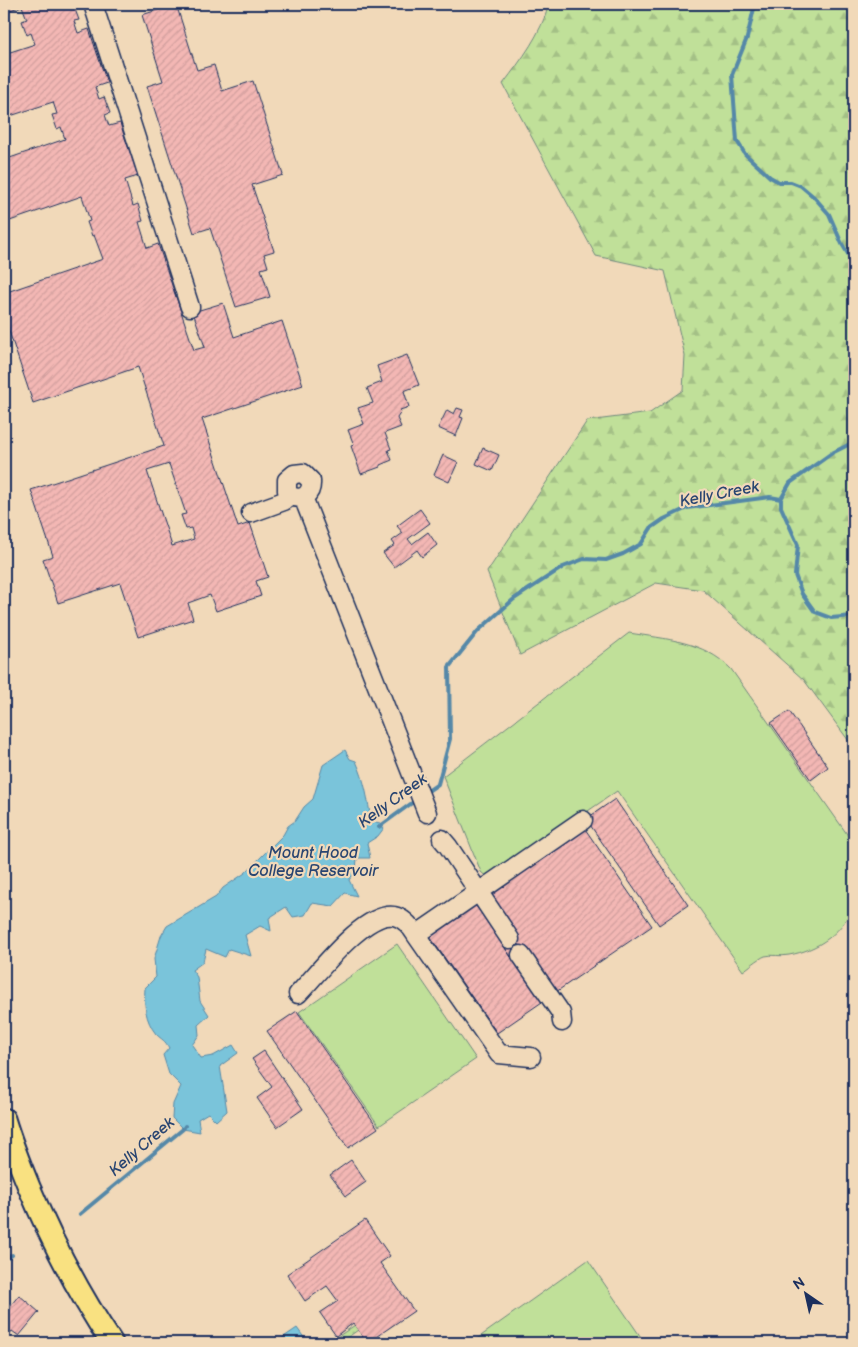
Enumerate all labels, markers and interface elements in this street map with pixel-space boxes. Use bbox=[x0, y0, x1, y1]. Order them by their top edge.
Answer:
water label: Kelly Creek bbox=[678, 477, 762, 511]
water label: Kelly Creek bbox=[355, 769, 432, 833]
water label: Mount Hood College Reservoir bbox=[248, 844, 379, 881]
water label: Kelly Creek bbox=[105, 1113, 180, 1181]
north arrow bbox=[780, 1270, 830, 1320]
text: N bbox=[790, 1274, 808, 1294]

